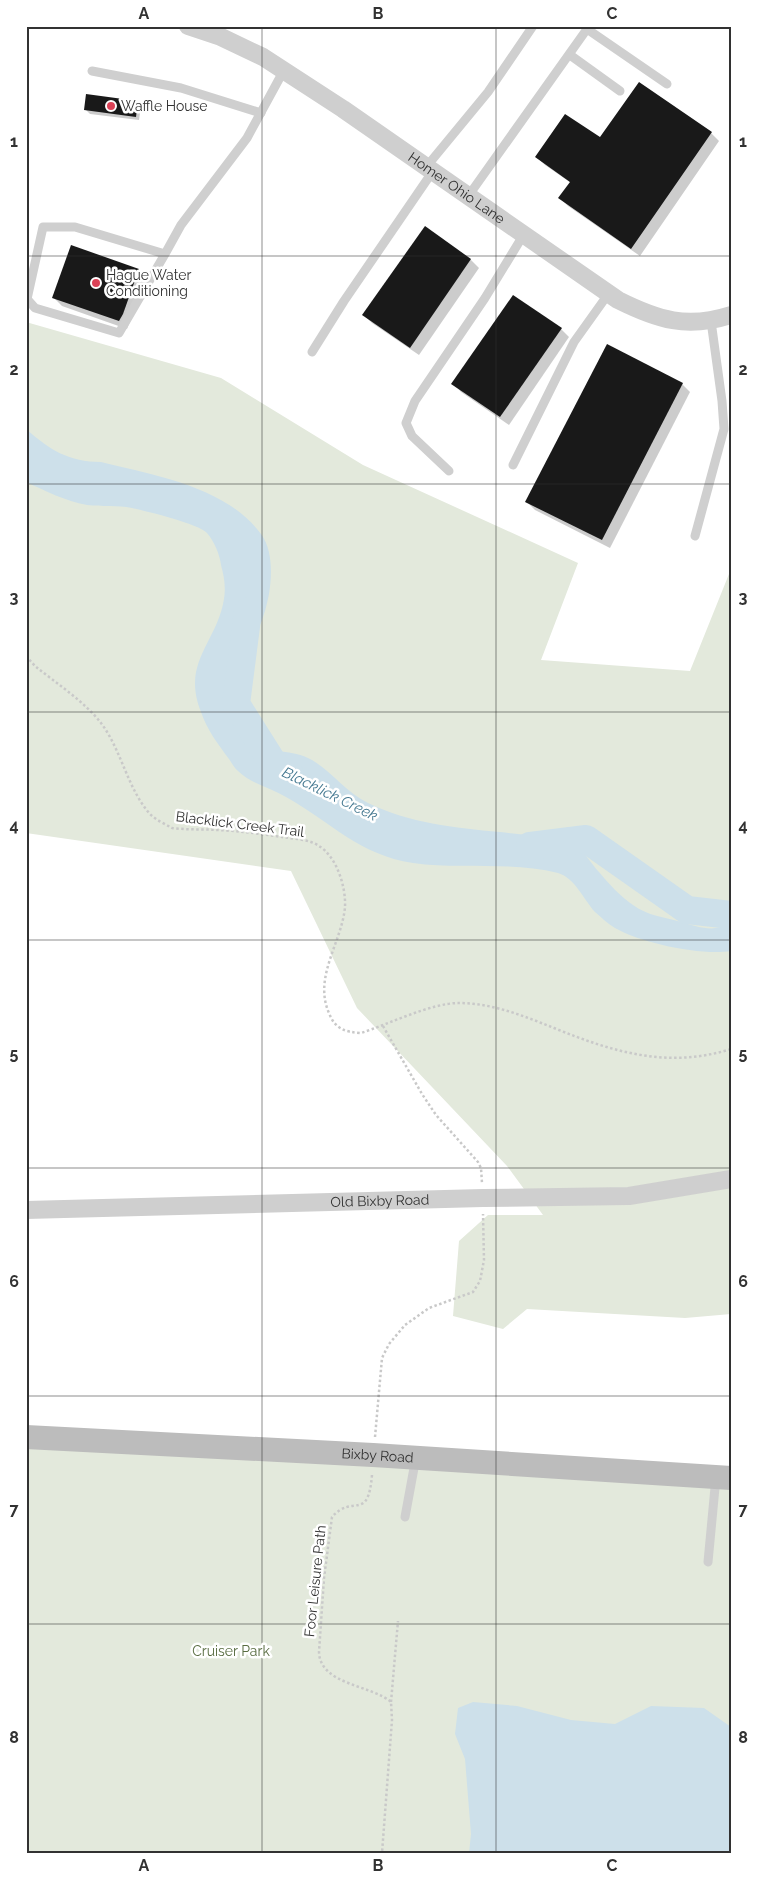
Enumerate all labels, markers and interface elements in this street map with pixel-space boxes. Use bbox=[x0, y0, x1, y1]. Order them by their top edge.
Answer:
text: A bbox=[139, 4, 150, 23]
text: B bbox=[373, 4, 384, 23]
text: C bbox=[607, 4, 618, 23]
place label: Waffle House bbox=[121, 98, 208, 114]
marker: Waffle House bbox=[105, 100, 117, 112]
text: 1 bbox=[10, 132, 18, 151]
text: 1 bbox=[739, 132, 747, 151]
street label: Homer Ohio Lane bbox=[405, 149, 508, 227]
place label: Hague Water Conditioning bbox=[106, 267, 191, 299]
marker: Hague Water Conditioning bbox=[90, 277, 102, 289]
text: 2 bbox=[9, 360, 19, 379]
text: 2 bbox=[738, 360, 748, 379]
text: 3 bbox=[10, 588, 19, 607]
text: 3 bbox=[739, 588, 748, 607]
water label: Blacklick Creek bbox=[279, 763, 381, 825]
street label: Blacklick Creek Trail bbox=[175, 808, 305, 840]
text: 4 bbox=[9, 816, 19, 835]
text: 4 bbox=[738, 816, 748, 835]
text: 5 bbox=[10, 1044, 19, 1063]
text: 5 bbox=[739, 1044, 748, 1063]
street label: Old Bixby Road bbox=[330, 1191, 430, 1210]
text: 6 bbox=[9, 1272, 19, 1291]
text: 6 bbox=[738, 1272, 748, 1291]
street label: Bixby Road bbox=[341, 1445, 414, 1466]
text: 7 bbox=[10, 1500, 19, 1519]
text: 7 bbox=[739, 1500, 748, 1519]
street label: Foor Leisure Path bbox=[301, 1524, 329, 1638]
park label: Cruiser Park bbox=[192, 1643, 270, 1659]
text: 8 bbox=[9, 1728, 19, 1747]
text: 8 bbox=[738, 1728, 748, 1747]
text: A bbox=[139, 1856, 150, 1875]
text: B bbox=[373, 1856, 384, 1875]
text: C bbox=[607, 1856, 618, 1875]

